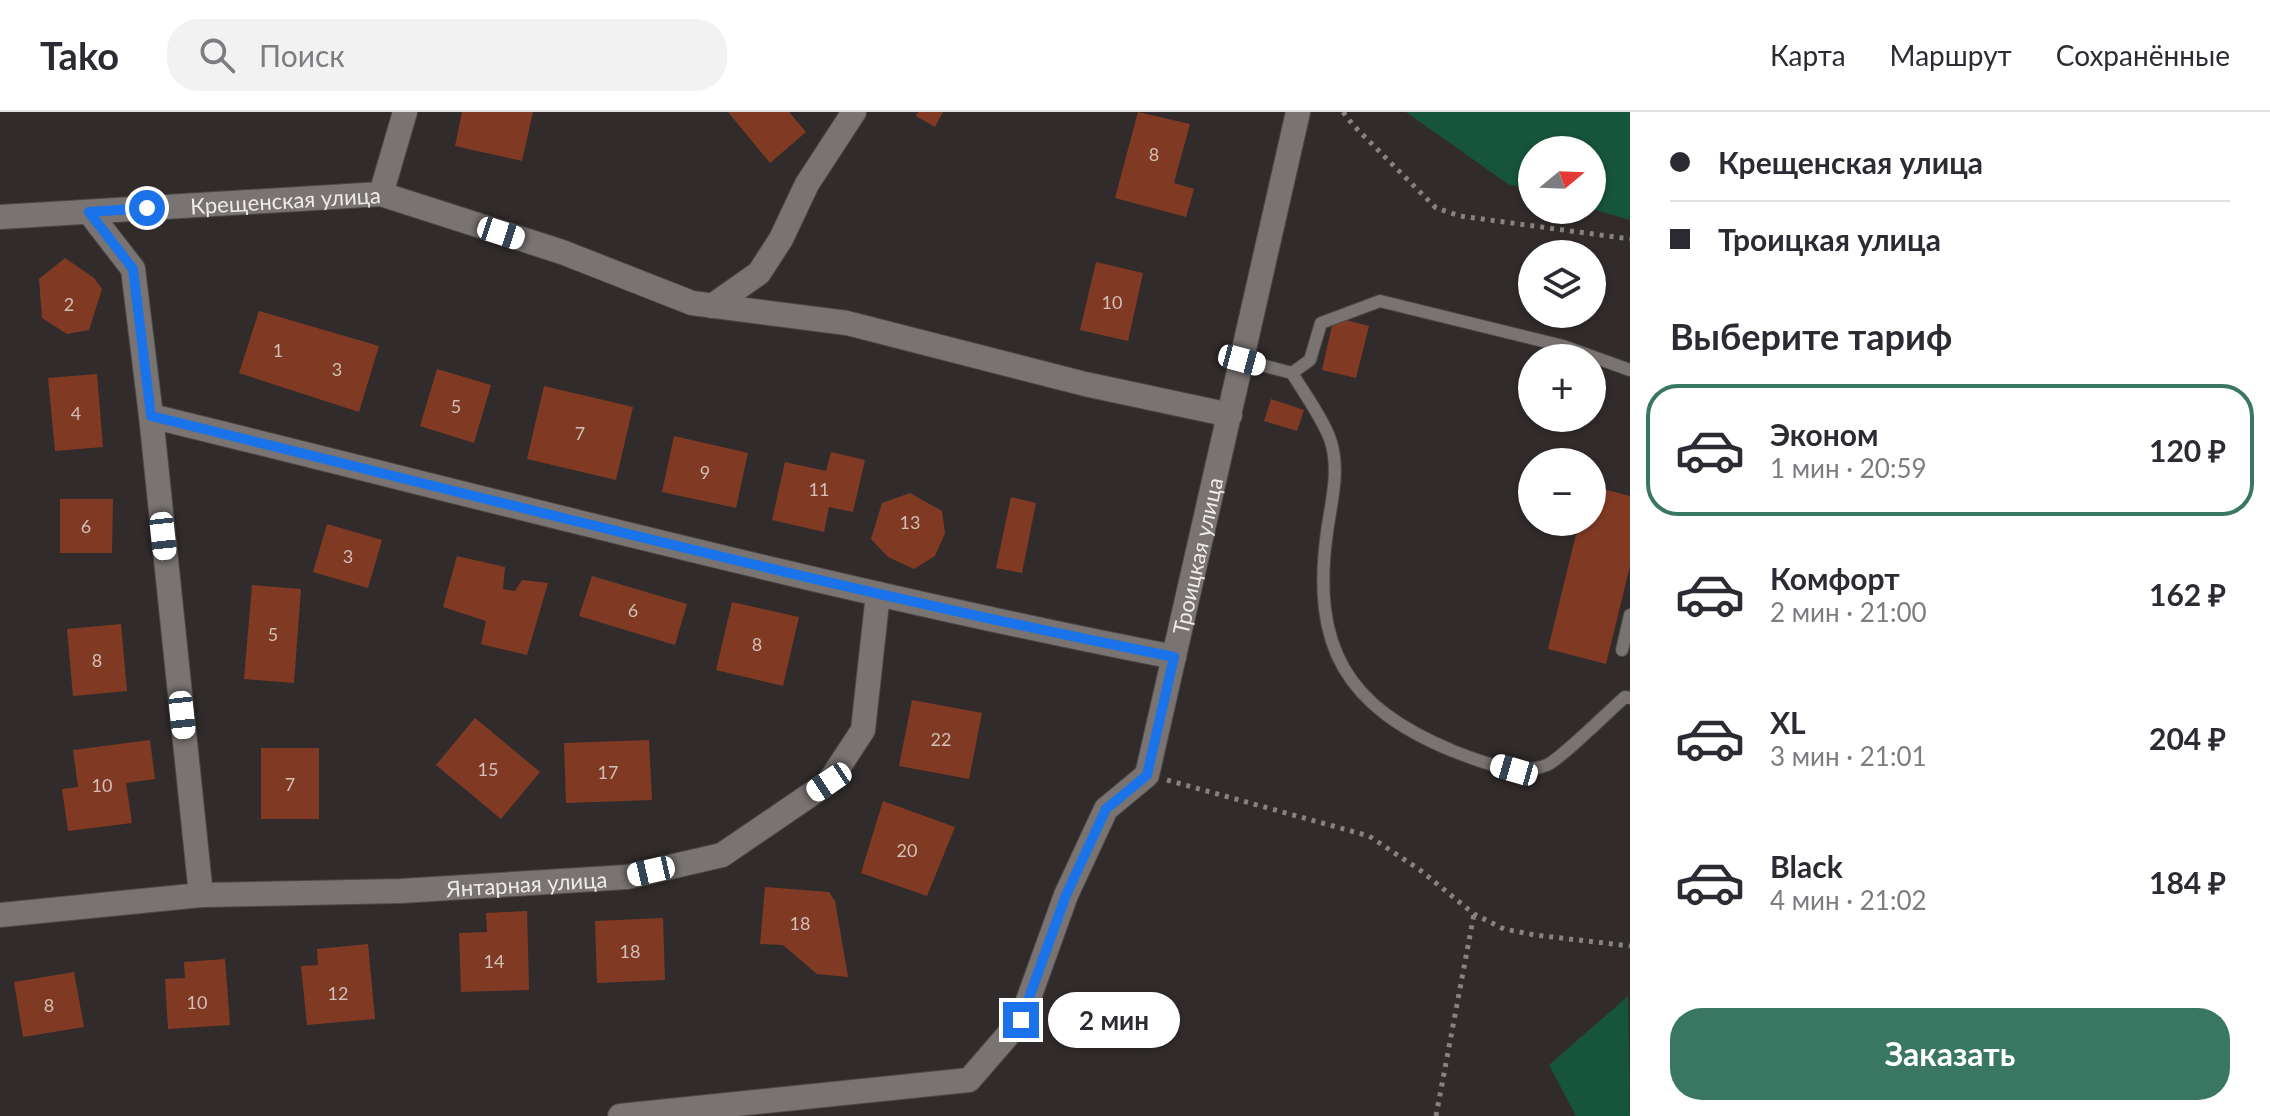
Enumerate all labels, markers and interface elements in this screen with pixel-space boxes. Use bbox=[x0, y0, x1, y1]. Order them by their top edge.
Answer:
search box bbox=[167, 19, 727, 91]
text: Tako bbox=[40, 32, 119, 78]
icon: search bbox=[195, 33, 239, 77]
text: Поиск bbox=[259, 37, 345, 73]
text: Карта bbox=[1770, 38, 1846, 72]
text: Маршрут bbox=[1890, 38, 2012, 72]
text: Сохранённые bbox=[2056, 38, 2230, 72]
north arrow bbox=[1518, 136, 1606, 224]
map controls bbox=[1518, 136, 1606, 536]
house number: 8 bbox=[1149, 143, 1159, 165]
text: Крещенская улица bbox=[1718, 144, 1983, 180]
street label: Крещенская улица bbox=[189, 181, 382, 219]
route start bbox=[129, 190, 165, 226]
car bbox=[474, 214, 528, 252]
text: Троицкая улица bbox=[1718, 221, 1941, 257]
button: layers bbox=[1518, 240, 1606, 328]
house number: 10 bbox=[1102, 291, 1122, 313]
house number: 2 bbox=[64, 293, 74, 315]
text: Выберите тариф bbox=[1670, 314, 1952, 358]
house number: 1 bbox=[273, 339, 283, 361]
car bbox=[1216, 342, 1268, 378]
button: + bbox=[1518, 344, 1606, 432]
house number: 3 bbox=[332, 358, 342, 380]
house number: 5 bbox=[451, 395, 461, 417]
house number: 4 bbox=[71, 402, 81, 424]
icon: car bbox=[1674, 414, 1746, 486]
text: Эконом bbox=[1770, 416, 1879, 452]
house number: 7 bbox=[575, 422, 585, 444]
text: 120 ₽ bbox=[2149, 432, 2226, 468]
button: − bbox=[1518, 448, 1606, 536]
text: 1 мин · 20:59 bbox=[1770, 452, 1927, 484]
house number: 9 bbox=[700, 461, 710, 483]
street label: Троицкая улица bbox=[1166, 475, 1228, 637]
house number: 11 bbox=[809, 478, 829, 500]
car bbox=[149, 511, 177, 561]
house number: 13 bbox=[900, 511, 920, 533]
house number: 6 bbox=[81, 515, 91, 537]
house number: 3 bbox=[343, 545, 353, 567]
icon: car bbox=[1674, 558, 1746, 630]
text: Комфорт bbox=[1770, 560, 1900, 596]
text: 162 ₽ bbox=[2149, 576, 2226, 612]
text: 2 мин · 21:00 bbox=[1770, 596, 1927, 628]
house number: 6 bbox=[628, 599, 638, 621]
house number: 5 bbox=[268, 623, 278, 645]
house number: 8 bbox=[752, 633, 762, 655]
house number: 8 bbox=[92, 649, 102, 671]
car bbox=[168, 690, 196, 740]
icon: car bbox=[1674, 702, 1746, 774]
text: XL bbox=[1770, 704, 1806, 740]
text: 204 ₽ bbox=[2149, 720, 2226, 756]
house number: 22 bbox=[931, 728, 951, 750]
text: 3 мин · 21:01 bbox=[1770, 740, 1927, 772]
car bbox=[1488, 752, 1540, 788]
house number: 15 bbox=[478, 758, 498, 780]
car bbox=[802, 759, 856, 805]
house number: 17 bbox=[598, 761, 618, 783]
house number: 7 bbox=[285, 773, 295, 795]
house number: 10 bbox=[92, 774, 112, 796]
house number: 20 bbox=[897, 839, 917, 861]
icon: car bbox=[1674, 846, 1746, 918]
text: Black bbox=[1770, 848, 1843, 884]
car bbox=[625, 854, 677, 888]
text: 184 ₽ bbox=[2149, 864, 2226, 900]
street label: Янтарная улица bbox=[444, 865, 608, 902]
text: 4 мин · 21:02 bbox=[1770, 884, 1927, 916]
house number: 18 bbox=[790, 912, 810, 934]
house number: 18 bbox=[620, 940, 640, 962]
house number: 14 bbox=[484, 950, 504, 972]
house number: 12 bbox=[328, 982, 348, 1004]
house number: 10 bbox=[187, 991, 207, 1013]
callout: 2 мин bbox=[1049, 992, 1181, 1048]
house number: 8 bbox=[44, 994, 54, 1016]
route end bbox=[1003, 1002, 1039, 1038]
text: 2 мин bbox=[1079, 1004, 1149, 1036]
button: Заказать bbox=[1670, 1008, 2230, 1100]

